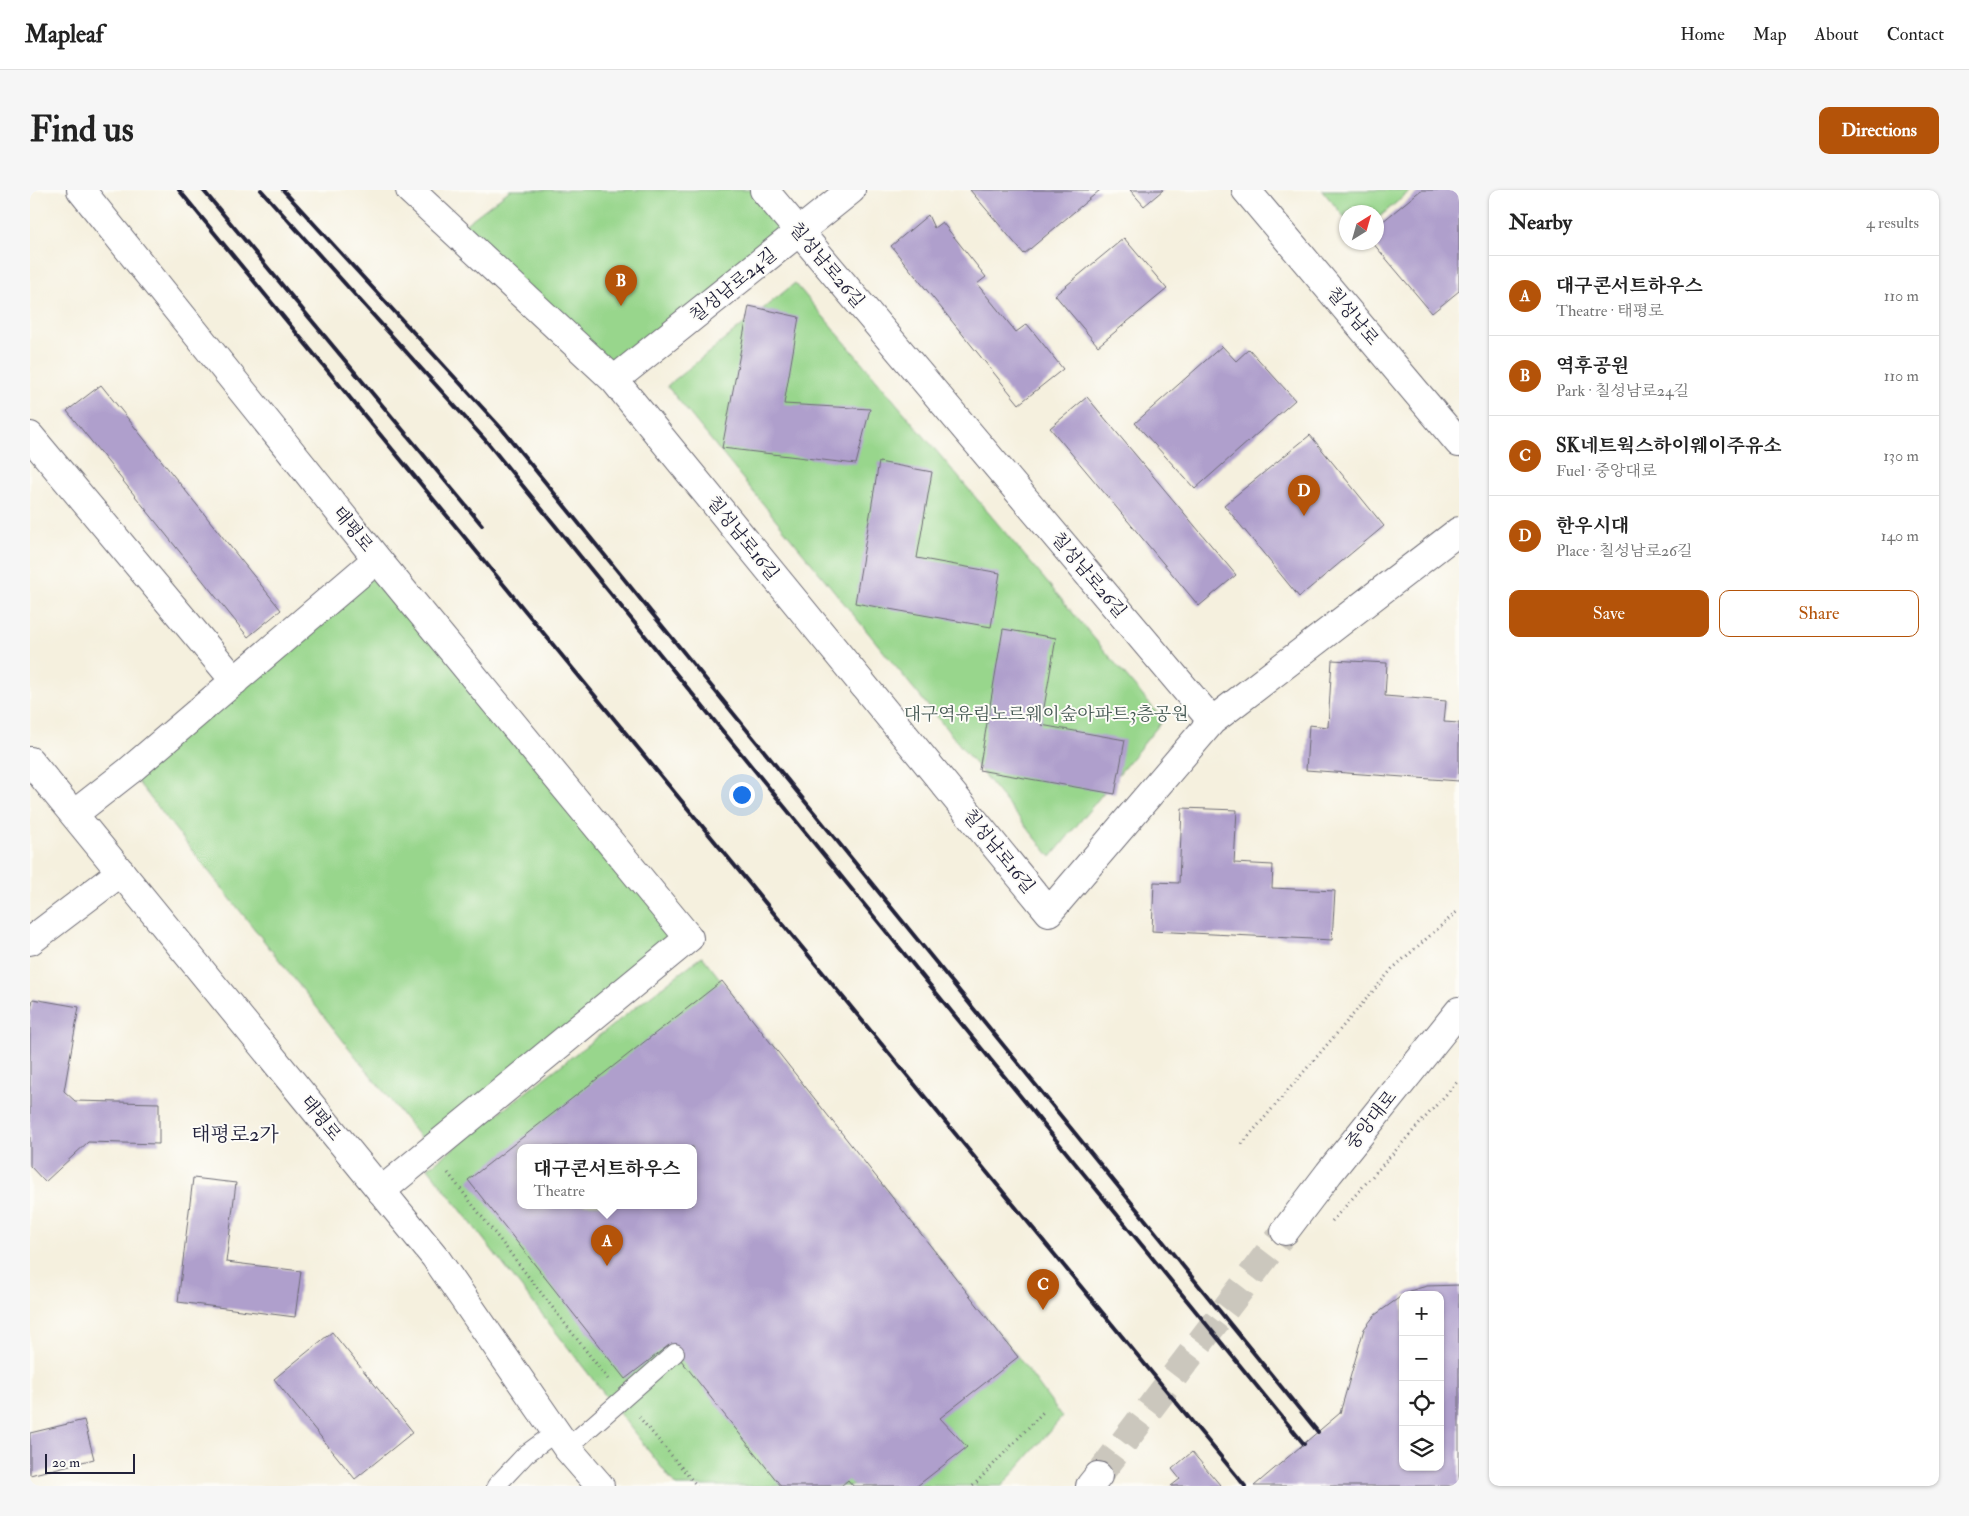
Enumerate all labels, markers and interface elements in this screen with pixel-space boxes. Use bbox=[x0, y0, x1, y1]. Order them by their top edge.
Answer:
text: Mapleaf bbox=[25, 19, 104, 50]
text: Home bbox=[1680, 23, 1725, 46]
text: Map bbox=[1753, 23, 1787, 46]
text: About bbox=[1815, 23, 1859, 46]
text: Contact bbox=[1887, 23, 1944, 46]
button: Directions bbox=[1819, 107, 1939, 154]
text: Find us bbox=[30, 108, 134, 152]
north arrow bbox=[1339, 205, 1384, 250]
text: Nearby bbox=[1509, 209, 1572, 236]
text: 4 results bbox=[1866, 213, 1919, 233]
street label: 칠성남로26길 bbox=[784, 218, 869, 313]
street label: 칠성남로24길 bbox=[685, 243, 782, 328]
pin: B bbox=[605, 265, 637, 306]
text: 대구콘서트하우스 bbox=[1556, 274, 1703, 298]
street label: 칠성남로 bbox=[1321, 282, 1384, 350]
text: A bbox=[1520, 286, 1530, 306]
text: 110 m bbox=[1884, 286, 1919, 306]
text: Theatre · 태평로 bbox=[1556, 301, 1664, 321]
text: 역후공원 bbox=[1556, 354, 1629, 378]
text: B bbox=[1520, 366, 1530, 386]
text: 110 m bbox=[1884, 366, 1919, 386]
text: Park · 칠성남로24길 bbox=[1556, 381, 1689, 401]
text: SK네트웍스하이웨이주유소 bbox=[1556, 434, 1782, 458]
text: C bbox=[1519, 446, 1531, 466]
text: 130 m bbox=[1883, 446, 1919, 466]
text: Fuel · 중앙대로 bbox=[1556, 461, 1656, 481]
pin: D bbox=[1288, 475, 1320, 516]
street label: 칠성남로16길 bbox=[701, 491, 784, 585]
street label: 태평로 bbox=[327, 502, 378, 557]
text: 한우시대 bbox=[1556, 514, 1629, 538]
text: D bbox=[1518, 526, 1532, 546]
text: 140 m bbox=[1881, 526, 1919, 546]
street label: 칠성남로26길 bbox=[1046, 528, 1131, 623]
text: Place · 칠성남로26길 bbox=[1556, 541, 1693, 561]
button: Save bbox=[1509, 590, 1709, 637]
button: Share bbox=[1719, 590, 1919, 637]
park label: 대구역유림노르웨이숲아파트3층공원 bbox=[903, 703, 1189, 726]
your location bbox=[729, 782, 755, 808]
street label: 칠성남로16길 bbox=[957, 804, 1040, 898]
street label: 중앙대로 bbox=[1341, 1086, 1402, 1155]
street label: 태평로 bbox=[295, 1091, 346, 1146]
district label: 태평로2가 bbox=[191, 1122, 279, 1147]
popup bbox=[517, 1144, 697, 1209]
text: 대구콘서트하우스 bbox=[534, 1157, 680, 1181]
text: Theatre bbox=[534, 1181, 585, 1201]
pin: A bbox=[591, 1225, 623, 1266]
pin: C bbox=[1027, 1269, 1059, 1310]
map controls bbox=[1399, 1291, 1444, 1471]
button: + bbox=[1399, 1291, 1444, 1336]
button: − bbox=[1399, 1336, 1444, 1381]
button: locate bbox=[1399, 1381, 1444, 1426]
button: layers bbox=[1399, 1426, 1444, 1471]
scale bar bbox=[45, 1451, 135, 1474]
text: 20 m bbox=[52, 1454, 80, 1471]

